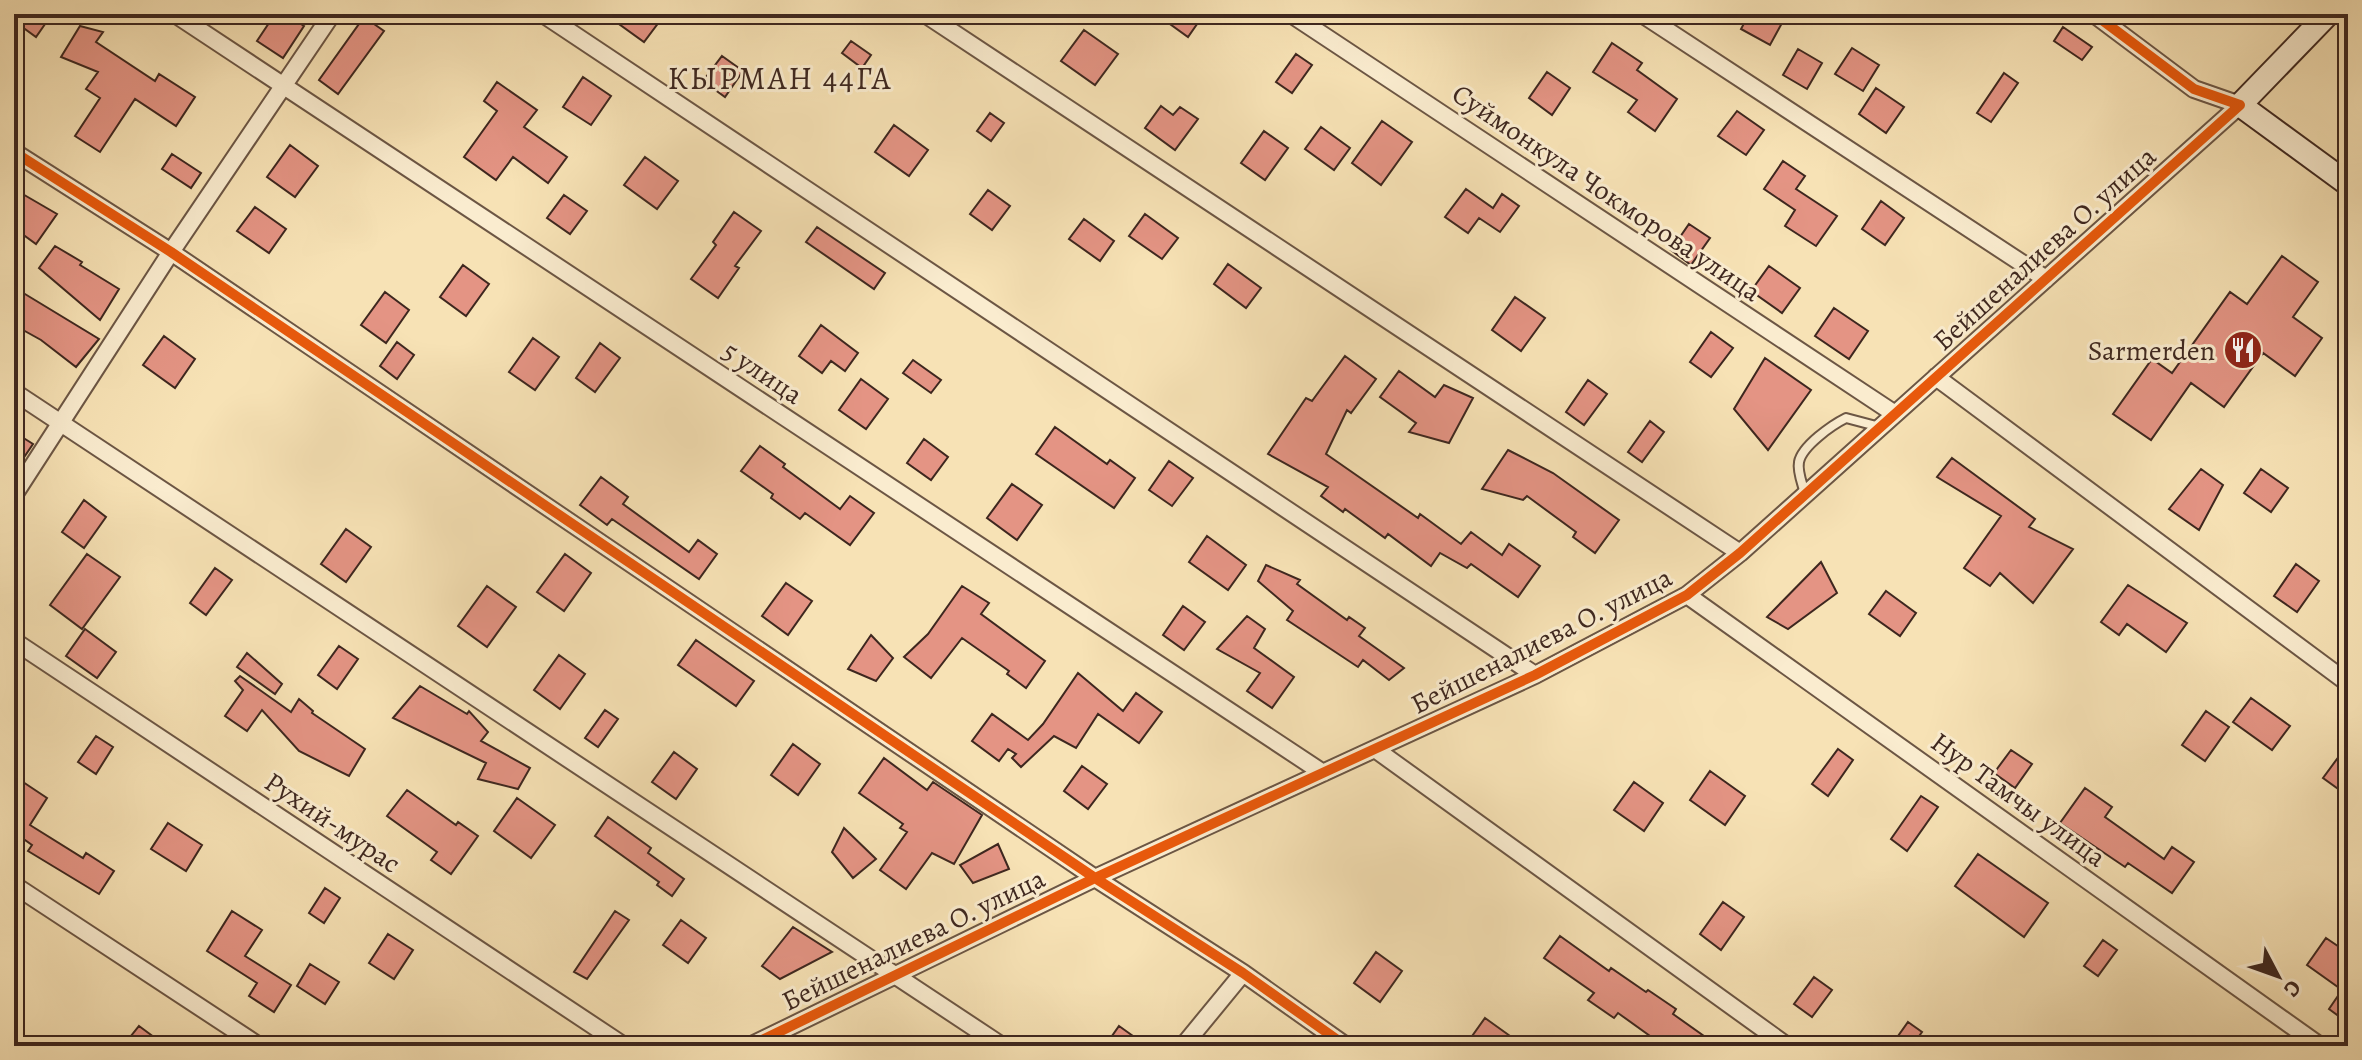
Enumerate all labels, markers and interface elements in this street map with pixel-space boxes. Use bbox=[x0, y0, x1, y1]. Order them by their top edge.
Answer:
district label: КЫРМАН 44ГА bbox=[668, 56, 892, 100]
street label: Суймонкула Чокморова улица bbox=[1444, 75, 1768, 311]
street label: Бейшеналиева О. улица bbox=[1925, 138, 2165, 359]
restaurant icon: Sarmerden bbox=[2222, 329, 2264, 371]
street label: 5 улица bbox=[715, 332, 810, 414]
place label: Sarmerden bbox=[2088, 332, 2215, 370]
street label: Бейшеналиева О. улица bbox=[1404, 558, 1679, 723]
street label: Нур Тамчы улица bbox=[1923, 723, 2114, 876]
street label: Рухий-мурас bbox=[257, 763, 408, 882]
street label: Бейшеналиева О. улица bbox=[775, 860, 1052, 1020]
north arrow bbox=[2238, 936, 2318, 1016]
text: С bbox=[2277, 974, 2308, 1003]

